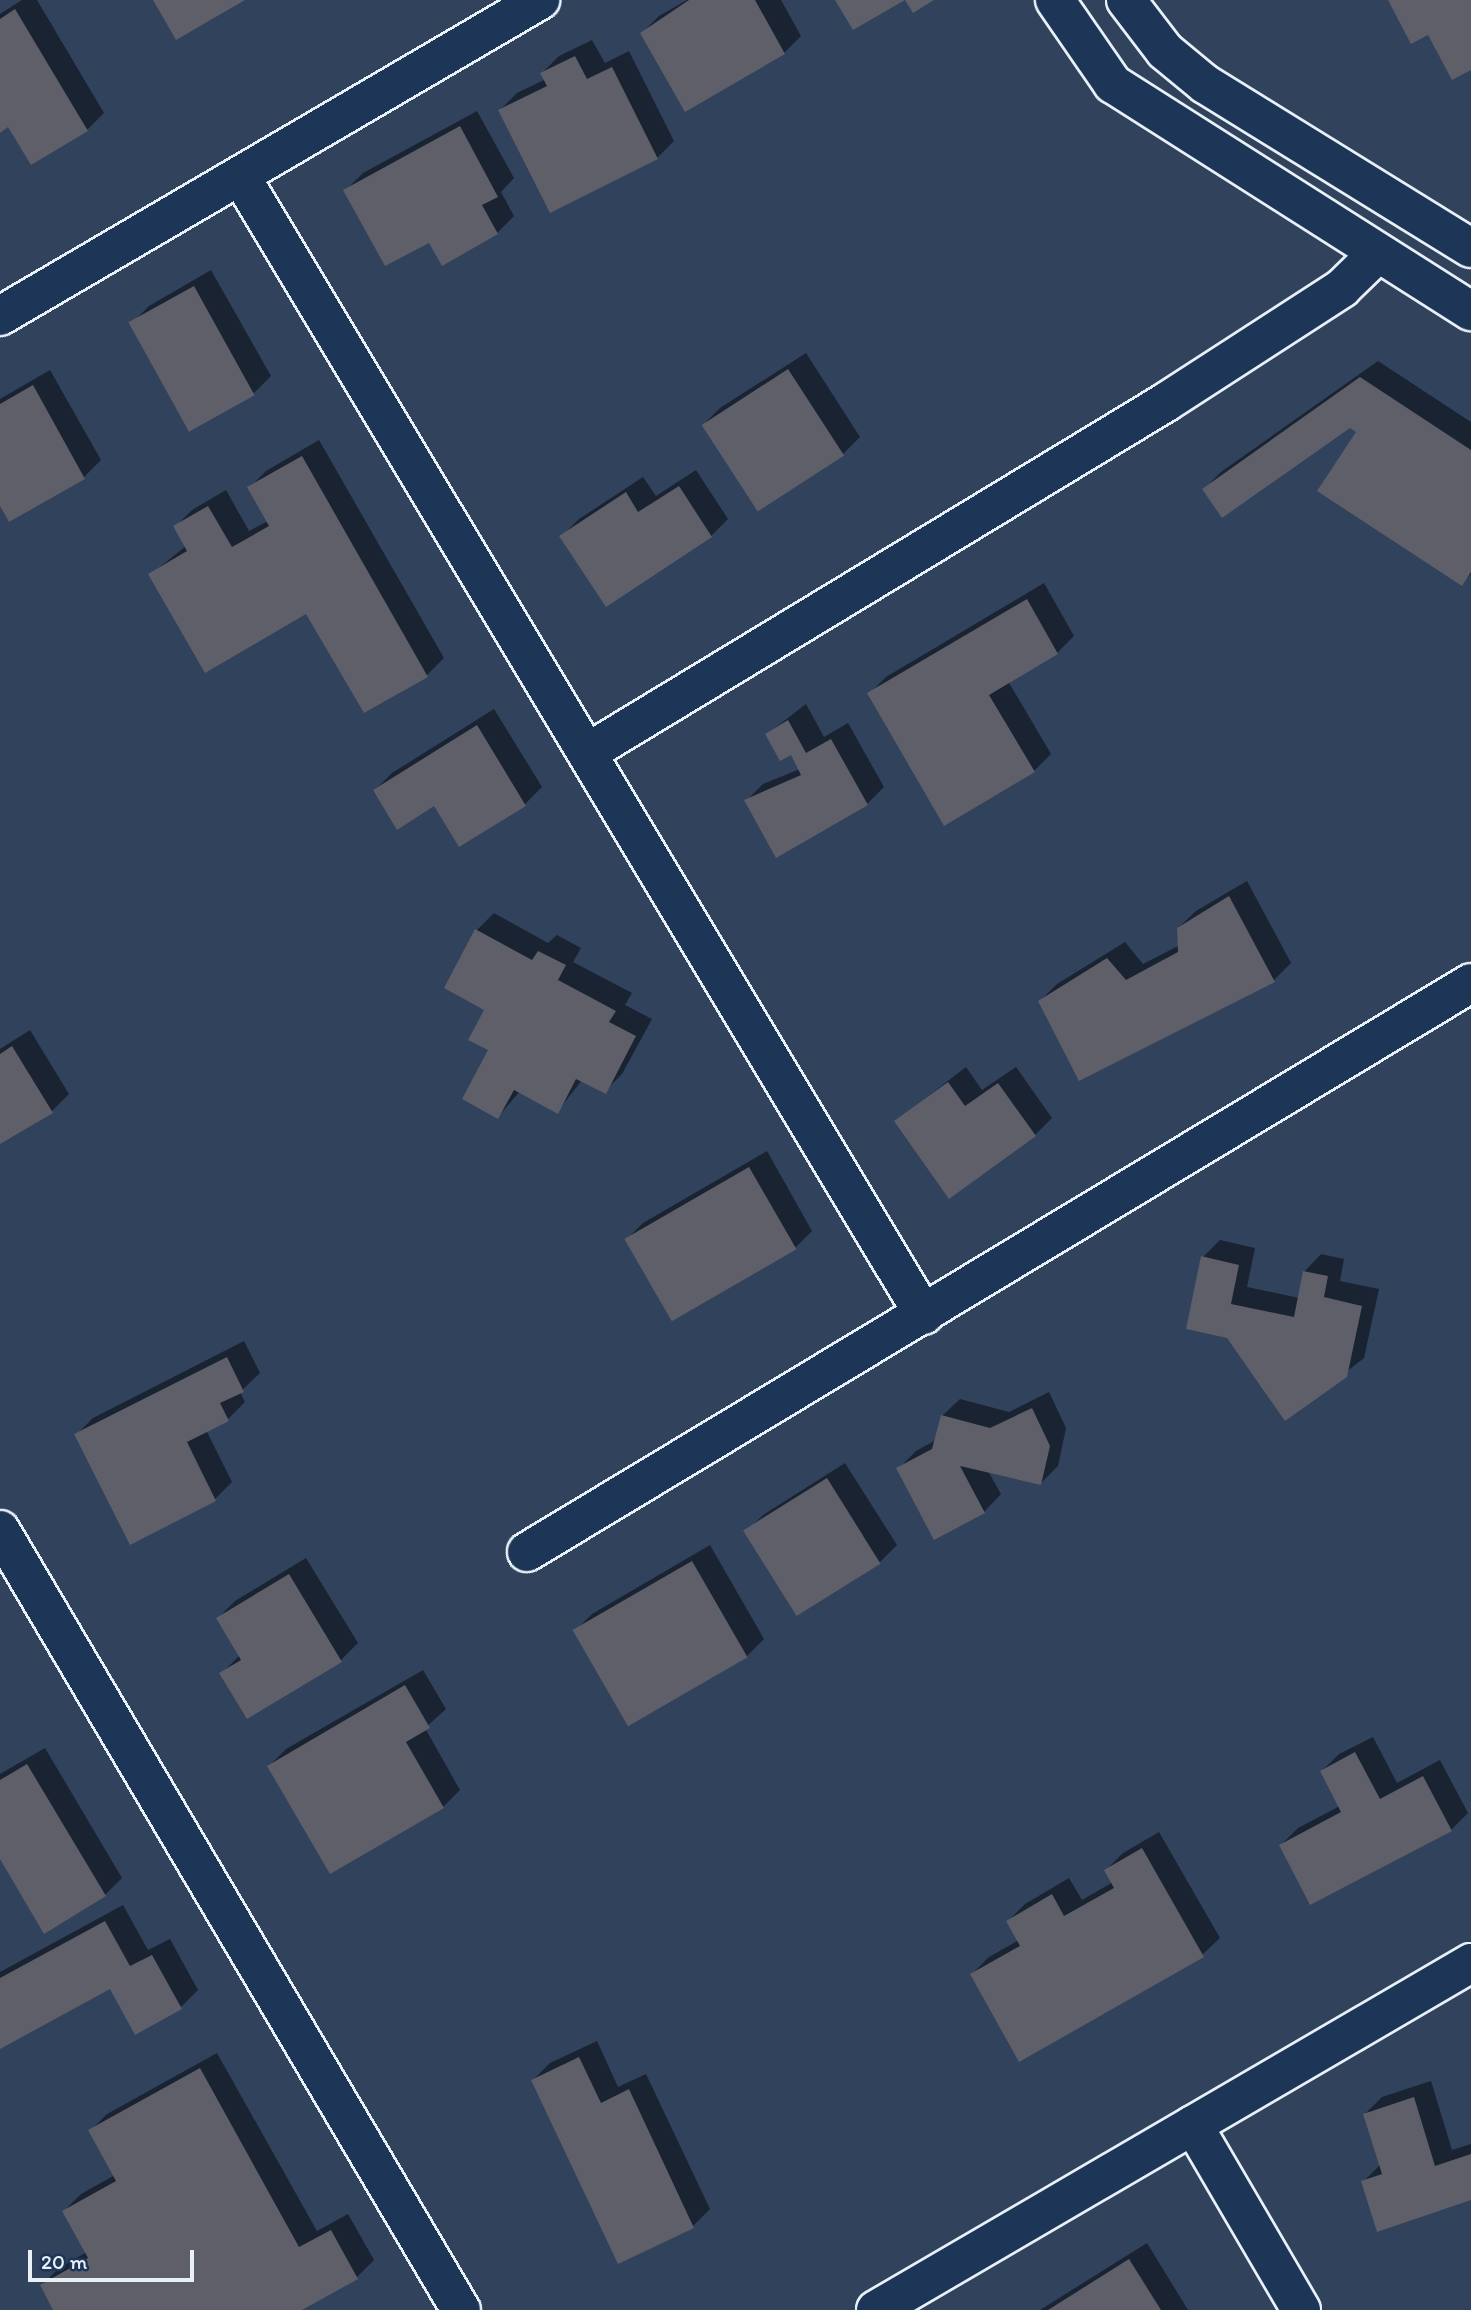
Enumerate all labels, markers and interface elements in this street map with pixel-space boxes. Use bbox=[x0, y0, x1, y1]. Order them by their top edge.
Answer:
scale bar bbox=[32, 2236, 198, 2280]
text: 20 m bbox=[41, 2249, 87, 2274]

